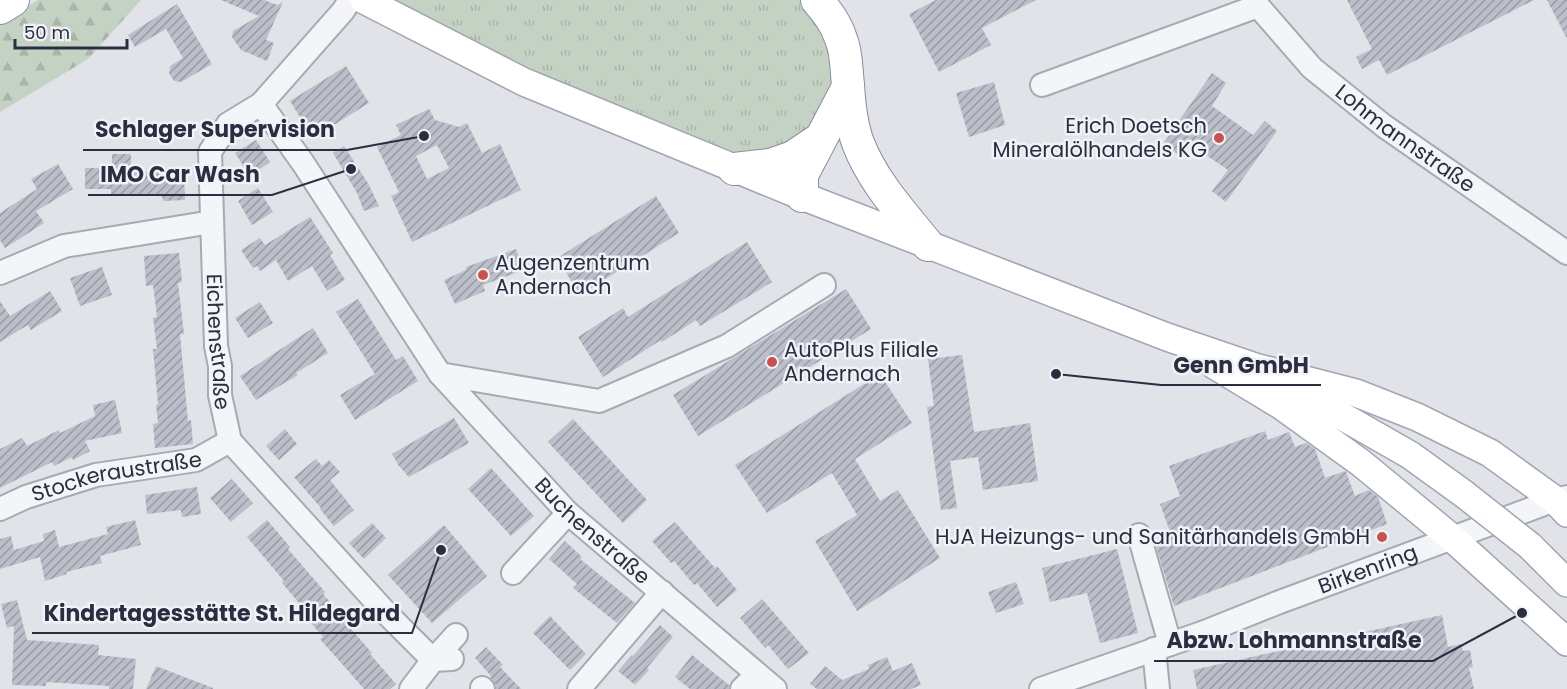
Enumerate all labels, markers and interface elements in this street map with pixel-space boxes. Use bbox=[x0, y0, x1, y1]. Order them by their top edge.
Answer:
scale bar bbox=[15, 12, 128, 50]
text: 50 m bbox=[24, 20, 70, 45]
street label: Lohmannstraße bbox=[1329, 77, 1481, 199]
callout: Schlager Supervision bbox=[83, 110, 347, 150]
place label: Erich Doetsch Mineralölhandels KG bbox=[993, 111, 1207, 164]
text: Schlager Supervision bbox=[95, 114, 335, 145]
marker: Erich Doetsch Mineralölhandels KG bbox=[1212, 131, 1226, 145]
callout: IMO Car Wash bbox=[88, 155, 272, 195]
text: IMO Car Wash bbox=[100, 159, 260, 190]
place label: Augenzentrum Andernach bbox=[495, 248, 650, 301]
marker: Augenzentrum Andernach bbox=[476, 268, 490, 282]
street label: Eichenstraße bbox=[200, 273, 238, 413]
place label: AutoPlus Filiale Andernach bbox=[784, 335, 938, 388]
callout: Genn GmbH bbox=[1161, 345, 1321, 385]
text: Genn GmbH bbox=[1173, 350, 1309, 381]
marker: AutoPlus Filiale Andernach bbox=[765, 355, 779, 369]
street label: Stockeraustraße bbox=[28, 444, 204, 508]
street label: Buchenstraße bbox=[528, 471, 657, 591]
place label: HJA Heizungs- und Sanitärhandels GmbH bbox=[935, 522, 1370, 551]
marker: HJA Heizungs- und Sanitärhandels GmbH bbox=[1375, 530, 1389, 544]
street label: Birkenring bbox=[1314, 537, 1421, 601]
callout: Kindertagesstätte St. Hildegard bbox=[32, 593, 412, 633]
text: Kindertagesstätte St. Hildegard bbox=[44, 598, 400, 629]
callout: Abzw. Lohmannstraße bbox=[1154, 621, 1433, 661]
text: Abzw. Lohmannstraße bbox=[1166, 625, 1422, 656]

